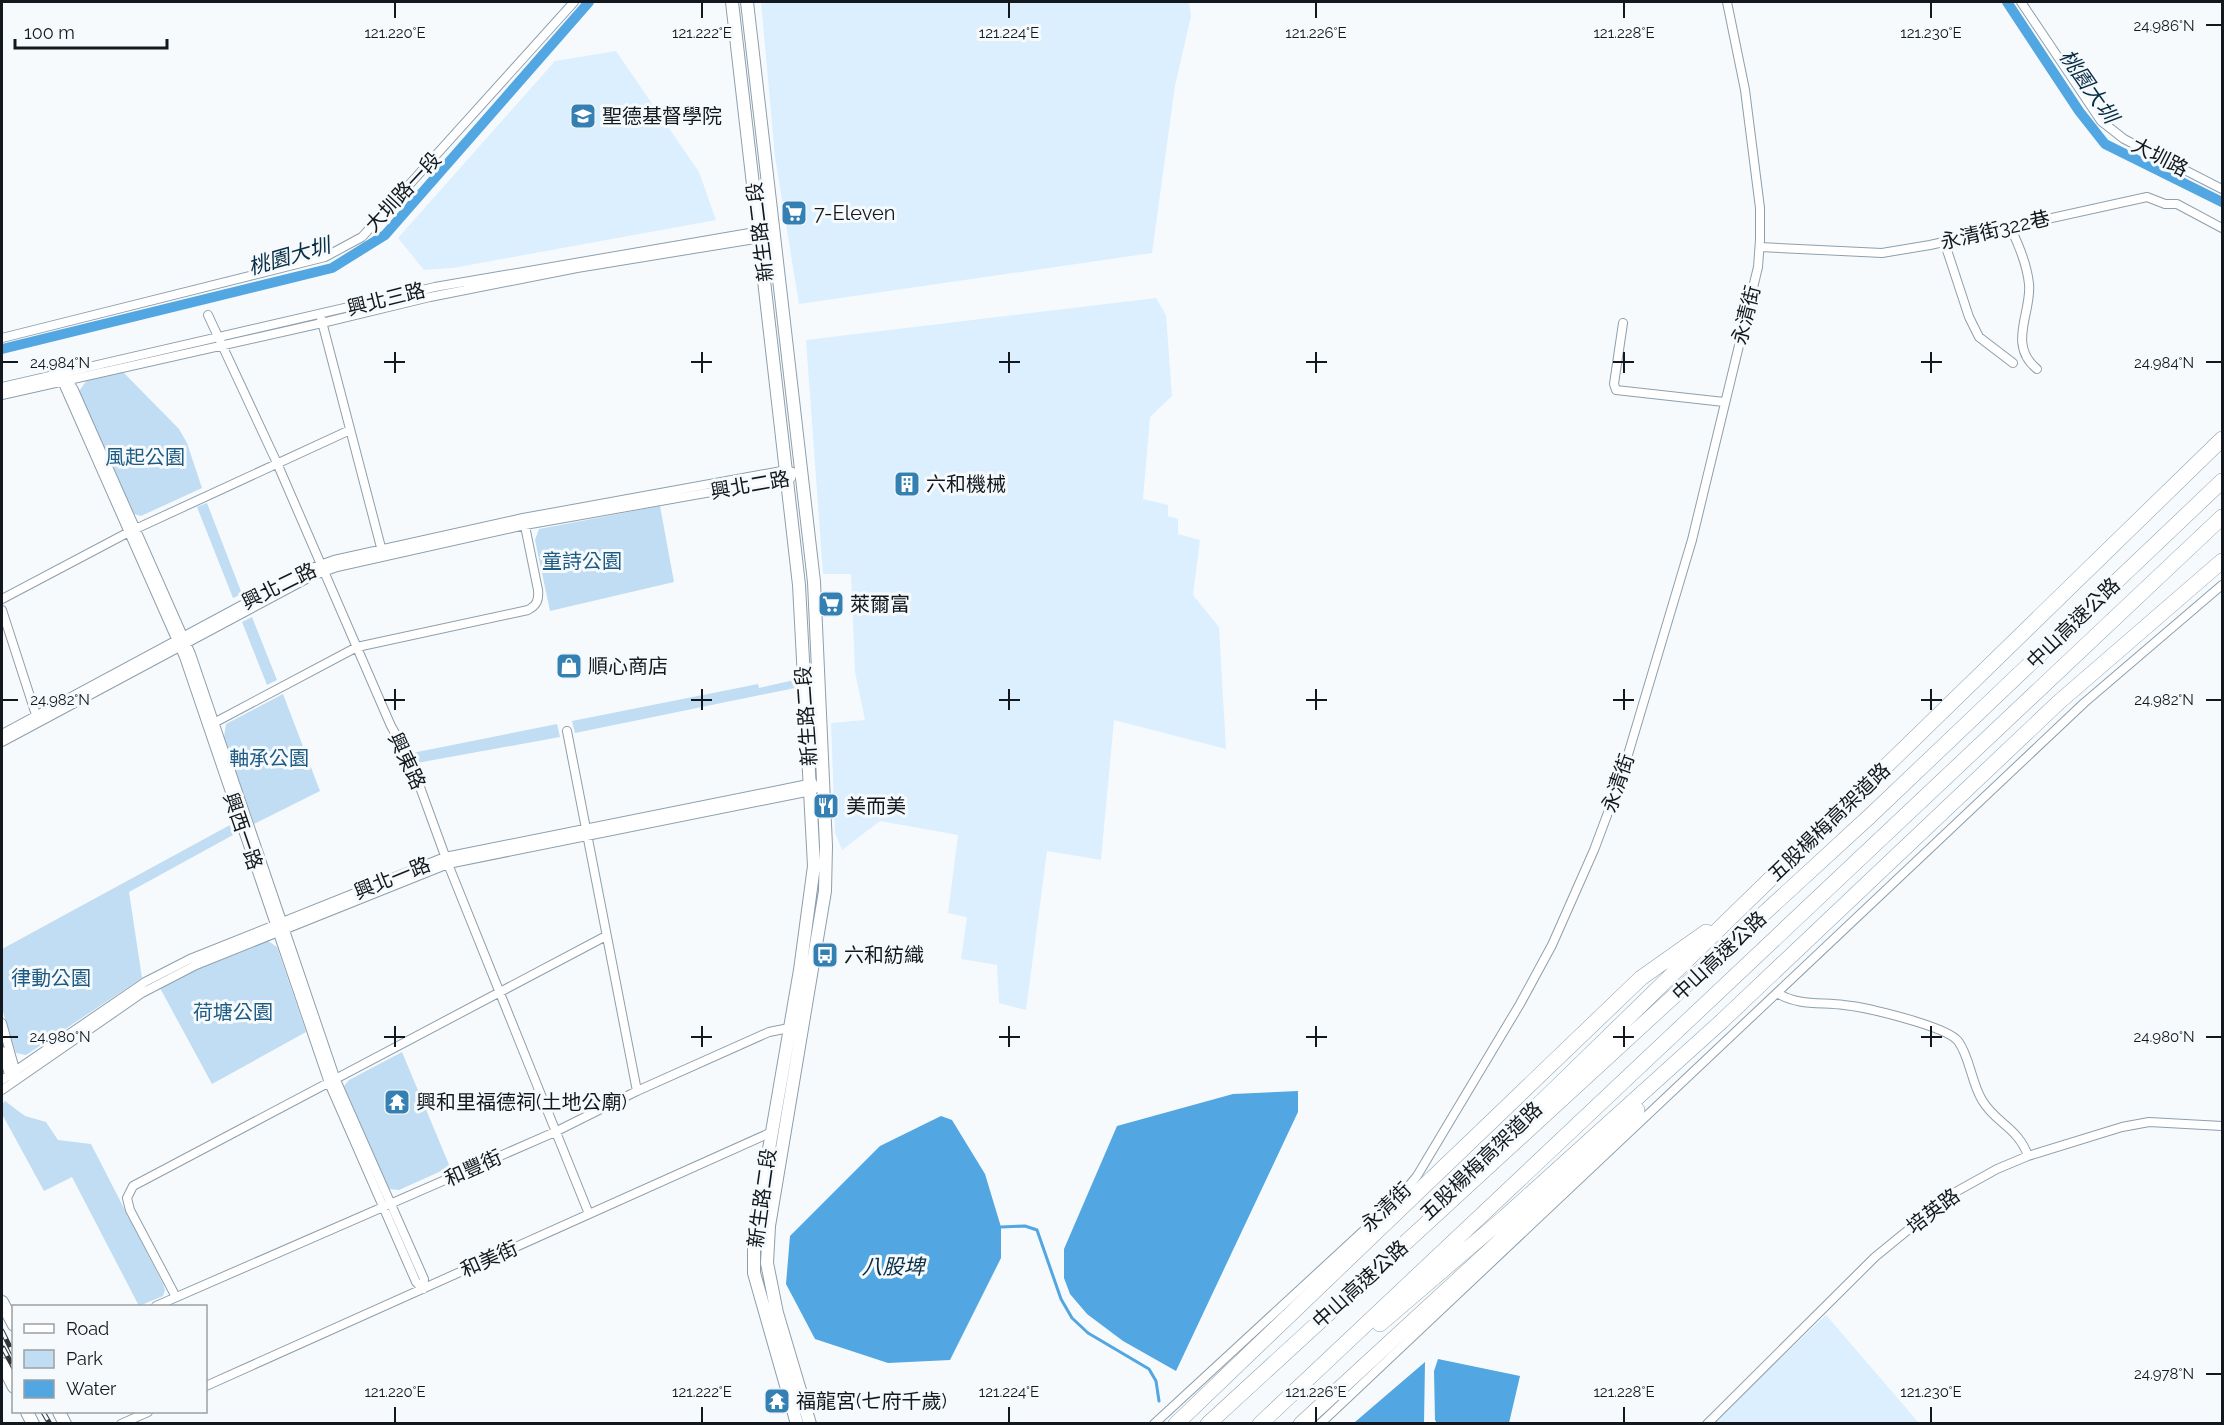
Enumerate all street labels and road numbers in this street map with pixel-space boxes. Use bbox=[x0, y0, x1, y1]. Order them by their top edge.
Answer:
street label: 大圳路 bbox=[2128, 133, 2192, 181]
street label: 大圳路一段 bbox=[360, 147, 446, 237]
street label: 新生路二段 bbox=[742, 181, 778, 283]
street label: 永清街322巷 bbox=[1938, 206, 2052, 254]
street label: 興北三路 bbox=[344, 278, 428, 320]
street label: 永清街 bbox=[1727, 283, 1765, 347]
street label: 興北二路 bbox=[709, 466, 791, 504]
street label: 興北二路 bbox=[238, 558, 320, 614]
street label: 中山高速公路 bbox=[2022, 573, 2124, 673]
street label: 新生路二段 bbox=[791, 665, 821, 767]
street label: 興東路 bbox=[383, 729, 431, 793]
street label: 永清街 bbox=[1597, 751, 1639, 815]
street label: 五股楊梅高架道路 bbox=[1763, 758, 1895, 886]
street label: 興西一路 bbox=[219, 789, 267, 873]
street label: 興北一路 bbox=[350, 852, 434, 904]
street label: 中山高速公路 bbox=[1667, 906, 1771, 1006]
street label: 五股楊梅高架道路 bbox=[1415, 1097, 1547, 1225]
street label: 和豐街 bbox=[441, 1145, 505, 1191]
street label: 新生路二段 bbox=[743, 1147, 781, 1249]
street label: 永清街 bbox=[1356, 1178, 1416, 1236]
street label: 培英路 bbox=[1902, 1183, 1964, 1239]
street label: 中山高速公路 bbox=[1307, 1235, 1413, 1333]
street label: 和美街 bbox=[457, 1236, 521, 1282]

